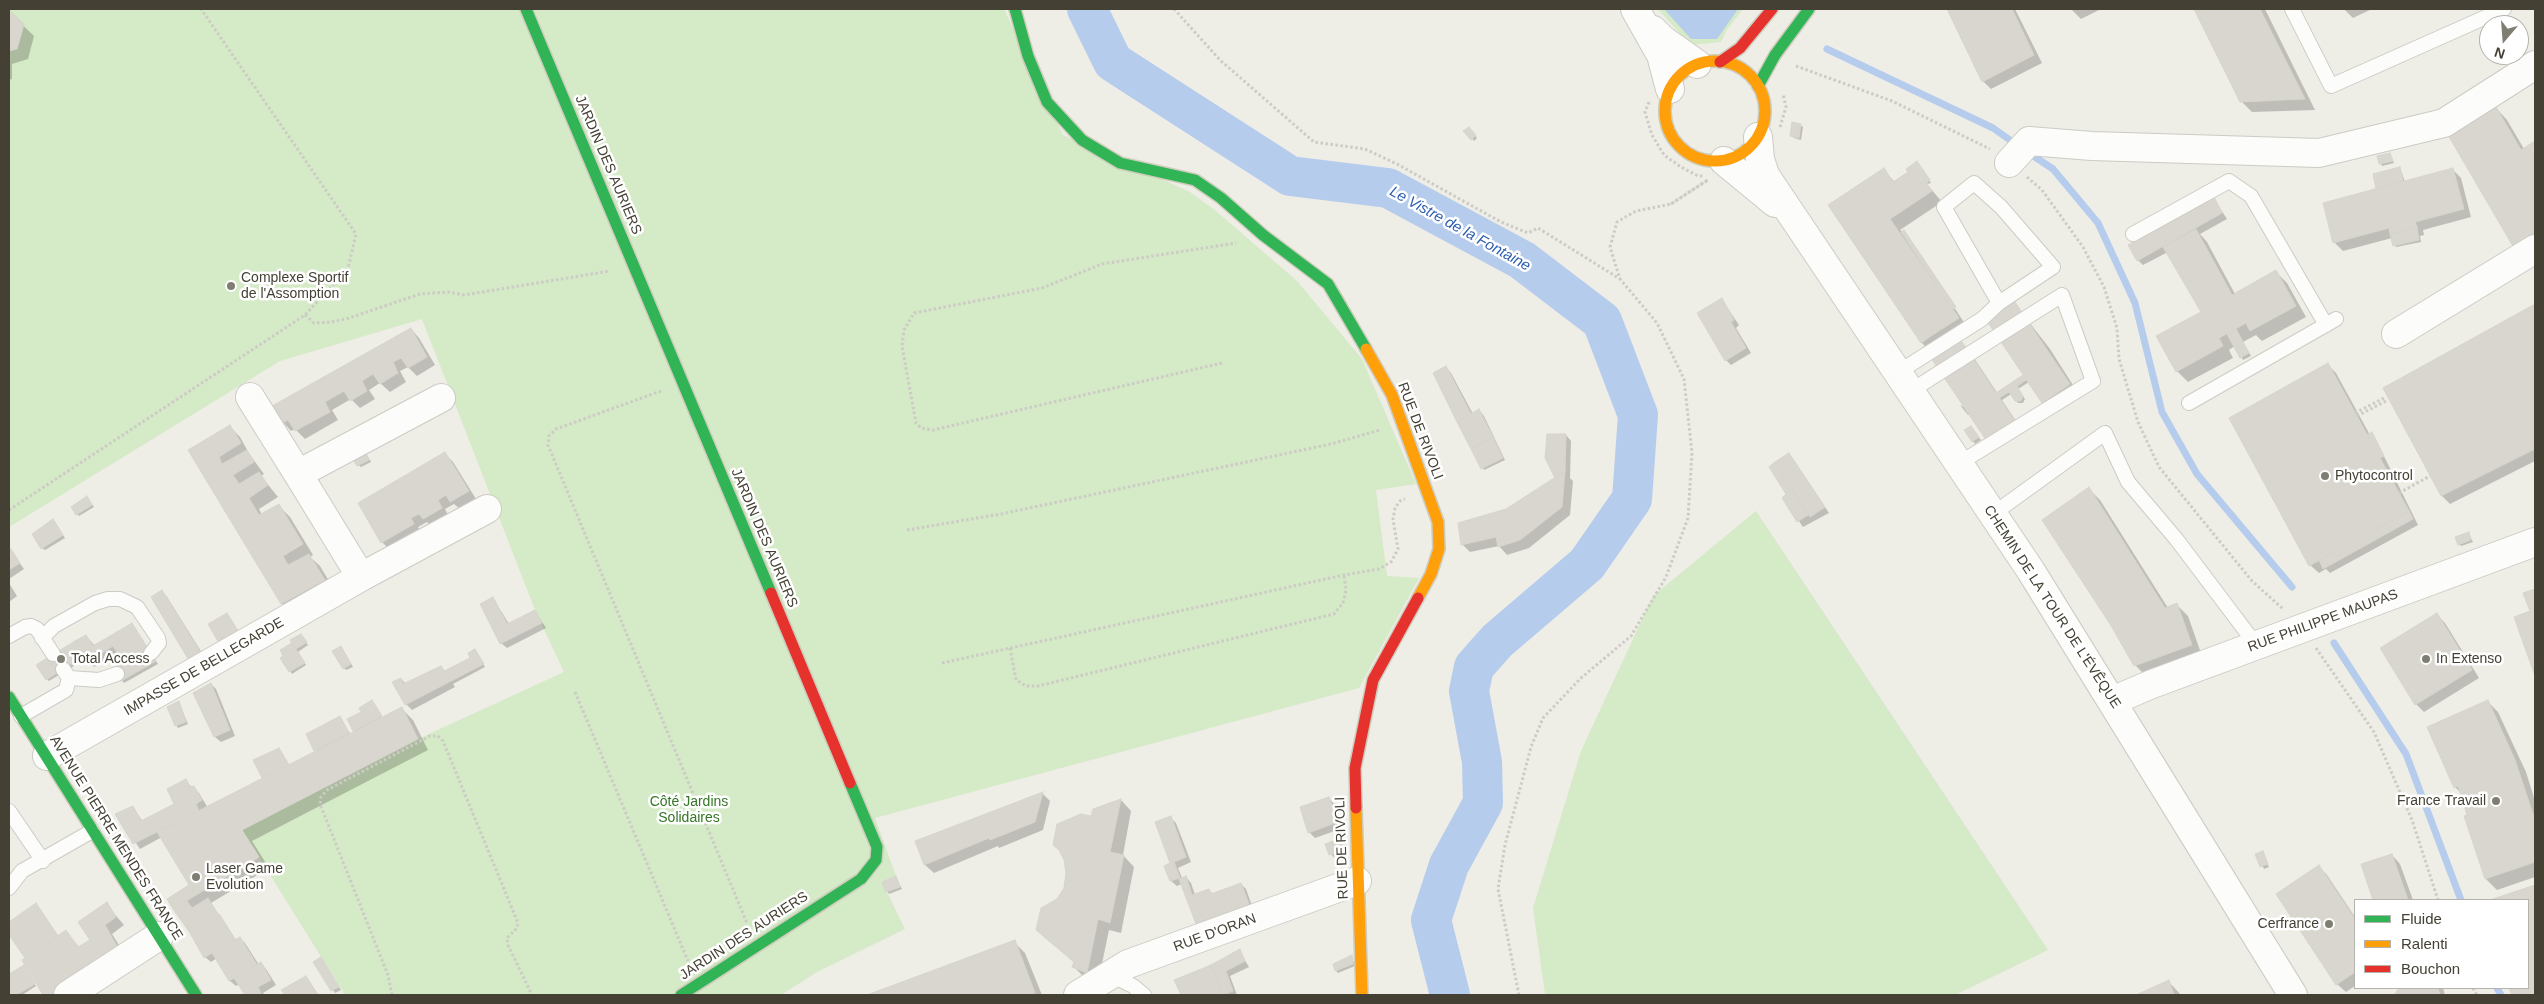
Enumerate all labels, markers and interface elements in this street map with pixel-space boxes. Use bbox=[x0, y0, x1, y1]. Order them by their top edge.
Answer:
north arrow bbox=[2479, 15, 2529, 65]
text: N bbox=[2492, 44, 2507, 62]
street label: JARDIN DES AURIERS bbox=[571, 93, 645, 237]
water label: Le Vistre de la Fontaine bbox=[1386, 183, 1534, 275]
place label: Complexe Sportif de l'Assomption bbox=[241, 270, 348, 302]
marker: Complexe Sportif de l'Assomption bbox=[225, 280, 237, 292]
street label: RUE DE RIVOLI bbox=[1394, 380, 1446, 482]
street label: JARDIN DES AURIERS bbox=[727, 466, 801, 610]
place label: Phytocontrol bbox=[2335, 468, 2413, 484]
marker: Phytocontrol bbox=[2319, 470, 2331, 482]
street label: CHEMIN DE LA TOUR DE L'ÉVÊQUE bbox=[1980, 502, 2124, 712]
street label: RUE PHILIPPE MAUPAS bbox=[2246, 586, 2400, 656]
street label: IMPASSE DE BELLEGARDE bbox=[121, 614, 287, 720]
place label: Total Access bbox=[71, 651, 150, 667]
place label: In Extenso bbox=[2436, 651, 2502, 667]
marker: Total Access bbox=[55, 653, 67, 665]
marker: In Extenso bbox=[2420, 653, 2432, 665]
street label: AVENUE PIERRE MENDES FRANCE bbox=[46, 733, 186, 943]
place label: France Travail bbox=[2397, 793, 2486, 809]
park label: Côté Jardins Solidaires bbox=[650, 794, 728, 826]
marker: France Travail bbox=[2490, 795, 2502, 807]
street label: RUE DE RIVOLI bbox=[1332, 796, 1352, 900]
place label: Laser Game Evolution bbox=[206, 861, 283, 894]
marker: Laser Game Evolution bbox=[190, 871, 202, 883]
street label: JARDIN DES AURIERS bbox=[677, 888, 811, 984]
legend bbox=[2354, 899, 2529, 989]
street label: RUE D'ORAN bbox=[1171, 910, 1259, 956]
text: Fluide bbox=[2401, 910, 2442, 927]
place label: Cerfrance bbox=[2258, 916, 2319, 932]
marker: Cerfrance bbox=[2323, 918, 2335, 930]
text: Ralenti bbox=[2401, 935, 2448, 952]
text: Bouchon bbox=[2401, 960, 2460, 977]

